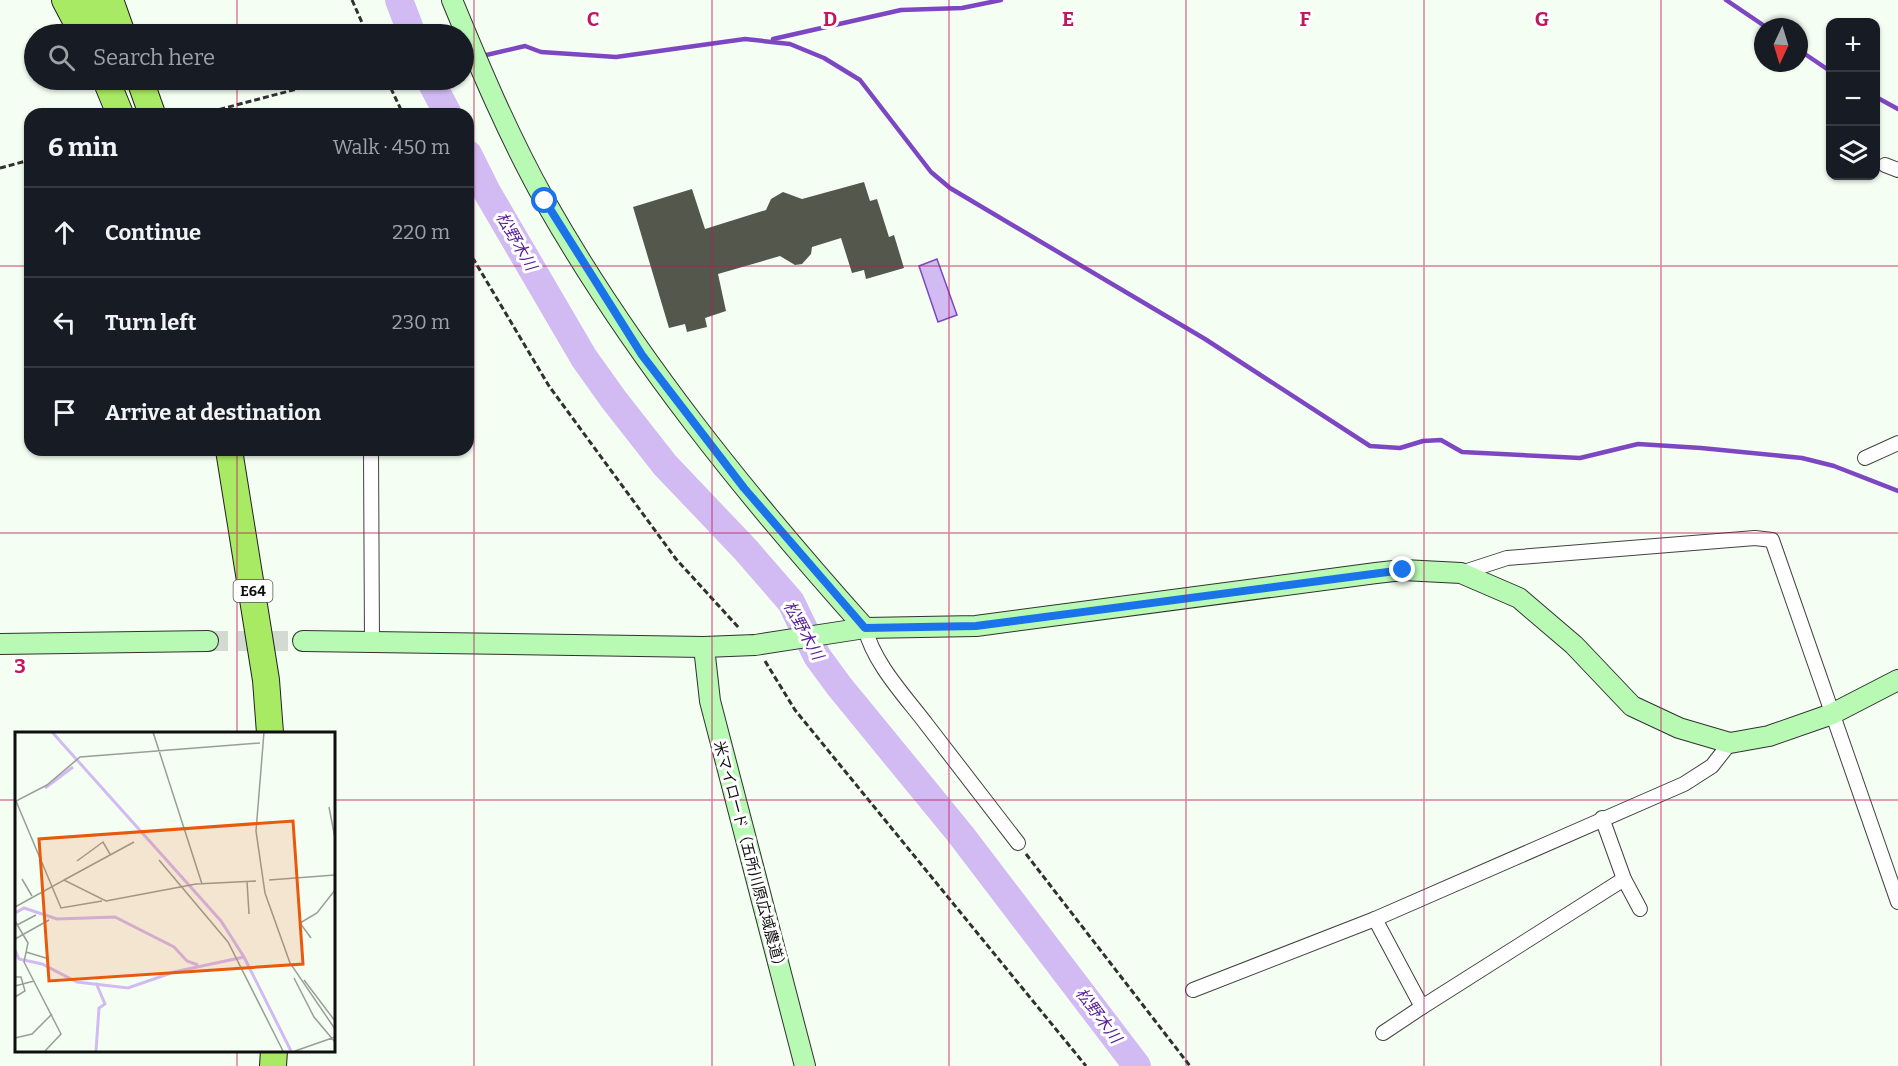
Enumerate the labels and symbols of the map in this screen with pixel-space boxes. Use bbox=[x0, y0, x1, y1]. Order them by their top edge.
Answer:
text: C bbox=[587, 7, 599, 31]
text: D bbox=[823, 7, 837, 31]
text: E bbox=[1062, 7, 1074, 31]
text: F bbox=[1299, 7, 1311, 31]
text: G bbox=[1535, 7, 1549, 31]
north arrow bbox=[1754, 18, 1808, 72]
route start bbox=[531, 187, 557, 213]
water label: 松野木川 bbox=[492, 209, 542, 275]
route end bbox=[1389, 556, 1415, 582]
road number: E64 bbox=[234, 580, 272, 602]
water label: 松野木川 bbox=[780, 598, 828, 665]
text: 3 bbox=[14, 654, 26, 678]
inset map bbox=[15, 732, 334, 1051]
street label: 米マイロード（五所川原広域農道） bbox=[710, 739, 790, 975]
water label: 松野木川 bbox=[1072, 984, 1127, 1048]

